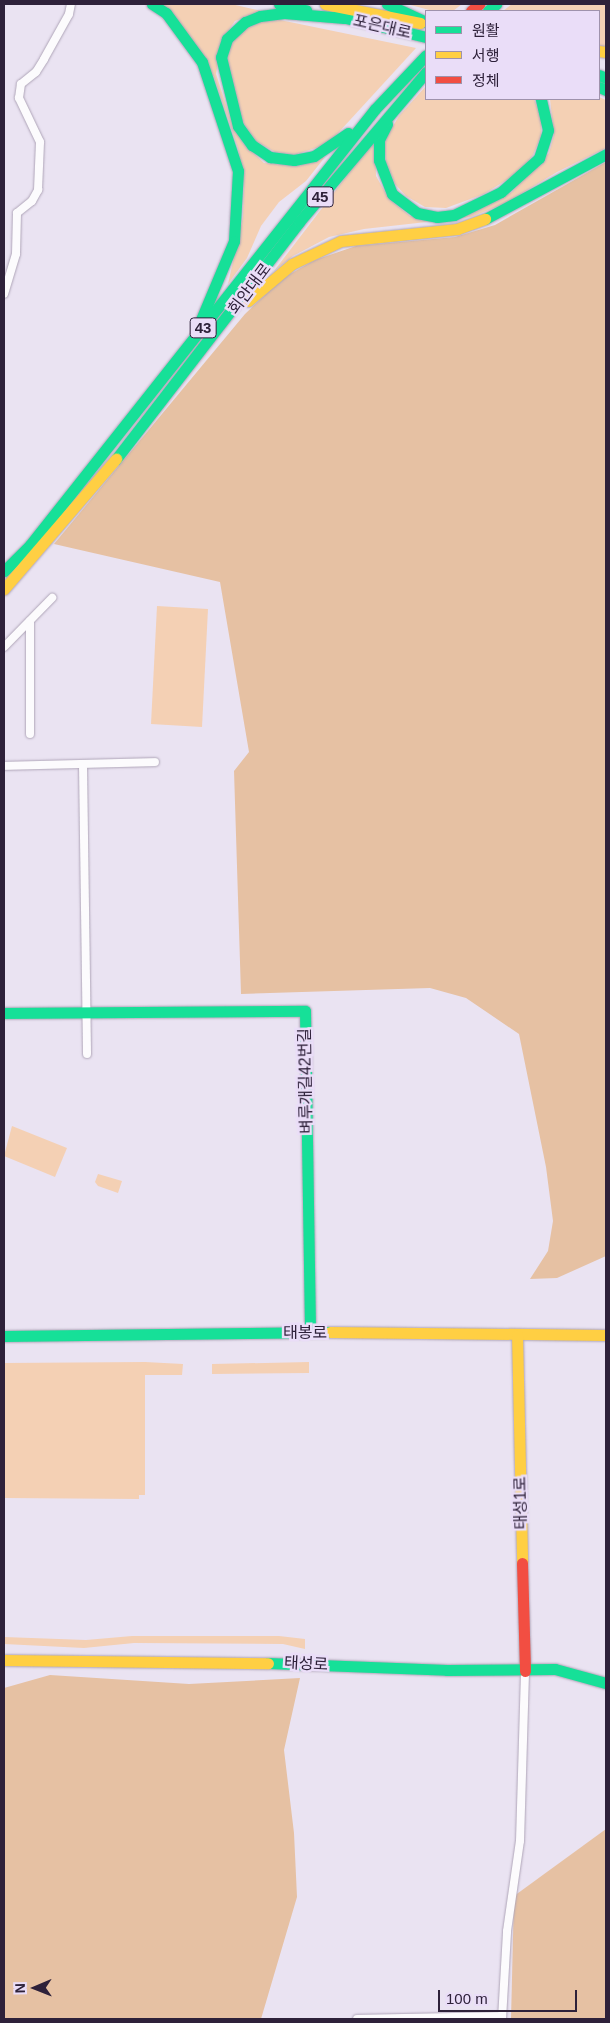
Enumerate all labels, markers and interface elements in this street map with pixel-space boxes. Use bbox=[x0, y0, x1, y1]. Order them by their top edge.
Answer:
legend bbox=[425, 10, 600, 100]
street label: 포은대로 bbox=[351, 11, 413, 43]
text: 원활 bbox=[472, 22, 500, 39]
text: 서행 bbox=[472, 47, 500, 64]
text: 정체 bbox=[472, 72, 500, 89]
road number: 45 bbox=[306, 184, 334, 210]
street label: 회안대로 bbox=[225, 260, 275, 318]
road number: 43 bbox=[189, 316, 217, 340]
street label: 벼루개길42번길 bbox=[295, 1028, 317, 1134]
street label: 태봉로 bbox=[283, 1323, 327, 1343]
street label: 태성1로 bbox=[511, 1476, 531, 1530]
street label: 태성로 bbox=[283, 1653, 329, 1675]
north arrow bbox=[10, 1963, 60, 2013]
scale bar bbox=[440, 1980, 579, 2012]
text: N bbox=[12, 1983, 28, 1993]
text: 100 m bbox=[446, 1990, 488, 2007]

